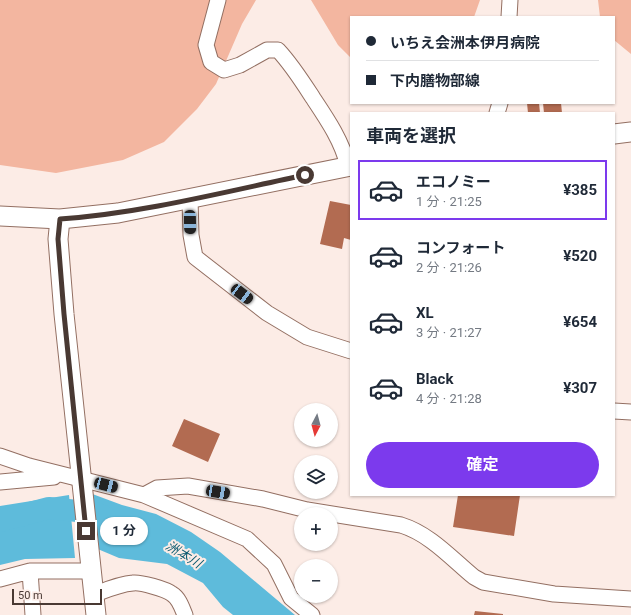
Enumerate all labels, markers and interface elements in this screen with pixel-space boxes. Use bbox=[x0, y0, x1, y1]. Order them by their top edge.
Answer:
text: いちえ会洲本伊月病院 bbox=[390, 34, 540, 52]
text: 下内膳物部線 bbox=[390, 72, 480, 90]
text: 車両を選択 bbox=[366, 125, 456, 146]
route start bbox=[296, 166, 314, 184]
icon: car bbox=[368, 172, 404, 208]
text: エコノミー bbox=[416, 173, 491, 191]
text: ¥385 bbox=[563, 181, 597, 199]
text: 1 分 · 21:25 bbox=[416, 194, 482, 209]
car bbox=[184, 210, 196, 234]
icon: car bbox=[368, 238, 404, 274]
text: コンフォート bbox=[416, 239, 506, 257]
text: ¥520 bbox=[563, 247, 597, 265]
text: 2 分 · 21:26 bbox=[416, 260, 482, 275]
car bbox=[229, 282, 255, 306]
icon: car bbox=[368, 304, 404, 340]
text: XL bbox=[416, 304, 434, 322]
text: ¥654 bbox=[563, 313, 597, 331]
text: 3 分 · 21:27 bbox=[416, 325, 482, 340]
icon: car bbox=[368, 370, 404, 406]
text: Black bbox=[416, 370, 453, 388]
text: ¥307 bbox=[563, 379, 597, 397]
text: 4 分 · 21:28 bbox=[416, 391, 482, 406]
north arrow bbox=[294, 403, 338, 447]
map controls bbox=[294, 403, 338, 603]
button: 確定 bbox=[366, 442, 599, 488]
button: layers bbox=[294, 455, 338, 499]
car bbox=[93, 476, 119, 494]
car bbox=[205, 484, 231, 500]
button: + bbox=[294, 507, 338, 551]
callout: 1 分 bbox=[100, 517, 148, 545]
route end bbox=[77, 522, 95, 540]
text: 1 分 bbox=[112, 523, 136, 538]
water label: 洲本川 bbox=[163, 538, 206, 572]
button: − bbox=[294, 559, 338, 603]
scale bar bbox=[12, 587, 102, 606]
text: 50 m bbox=[18, 589, 43, 602]

